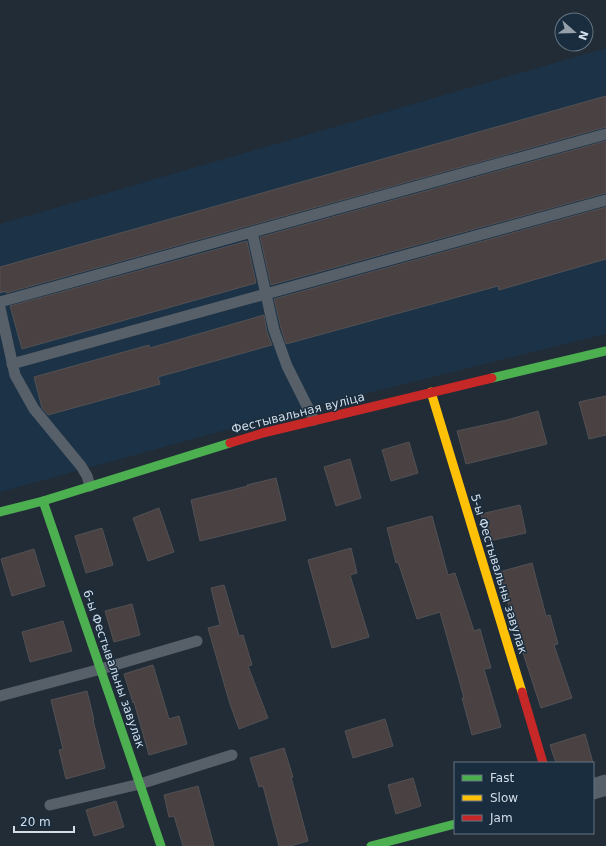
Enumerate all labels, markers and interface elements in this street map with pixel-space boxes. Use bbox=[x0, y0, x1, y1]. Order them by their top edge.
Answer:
north arrow bbox=[554, 12, 594, 52]
text: N bbox=[575, 29, 591, 42]
street label: Фестывальная вуліца bbox=[230, 390, 366, 436]
street label: 5-ы Фестывальны завулак bbox=[468, 492, 530, 656]
street label: 6-ы Фестывальны завулак bbox=[80, 588, 148, 750]
legend bbox=[454, 762, 594, 834]
text: Fast bbox=[490, 771, 514, 785]
text: Slow bbox=[490, 791, 518, 805]
scale bar bbox=[14, 808, 74, 834]
text: Jam bbox=[489, 811, 513, 825]
text: 20 m bbox=[20, 815, 51, 829]

